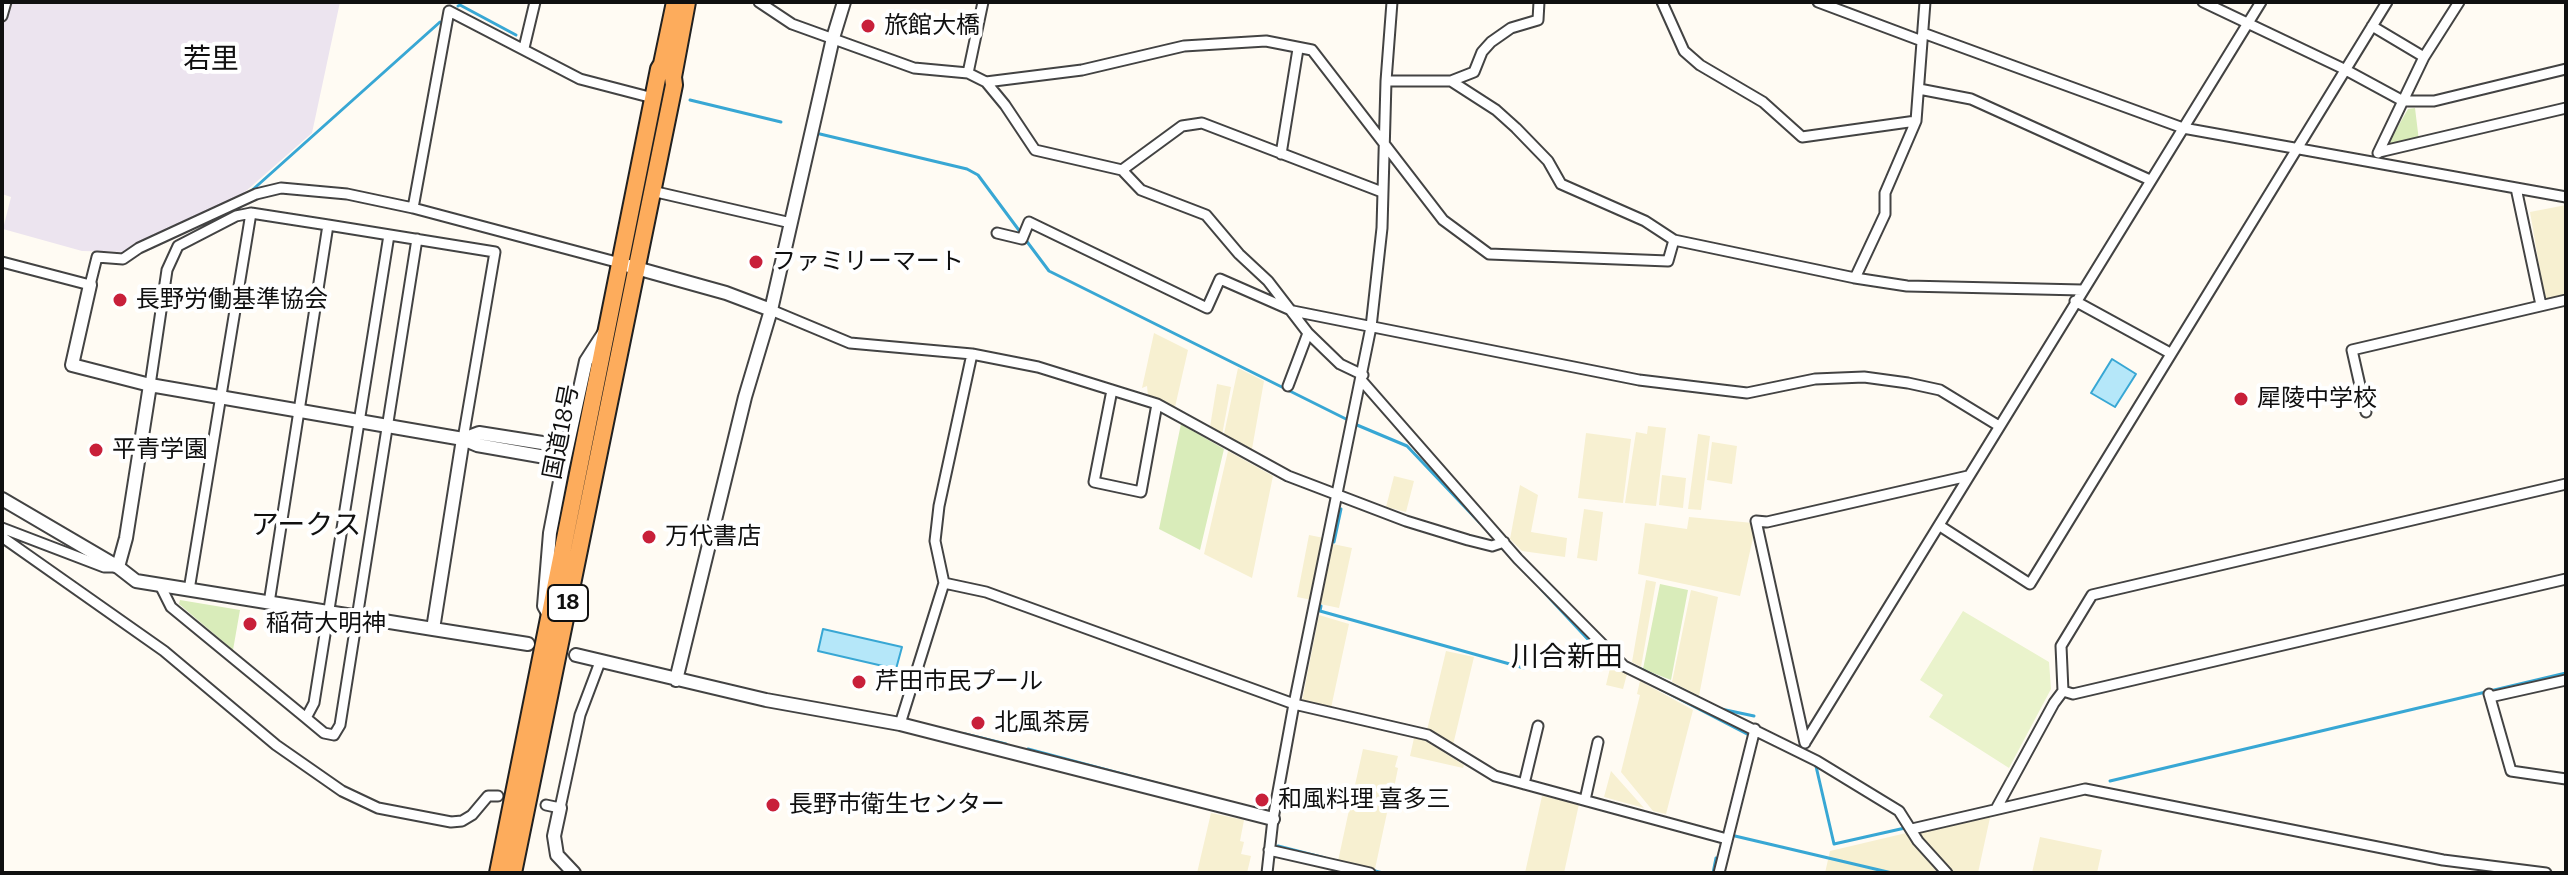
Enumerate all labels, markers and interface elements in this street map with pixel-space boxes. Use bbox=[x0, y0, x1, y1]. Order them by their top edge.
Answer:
place label: 旅館大橋 bbox=[884, 12, 980, 40]
marker: 旅館大橋 bbox=[859, 17, 877, 35]
district label: 若里 bbox=[183, 43, 239, 77]
place label: ファミリーマート bbox=[772, 248, 964, 276]
marker: ファミリーマート bbox=[747, 253, 765, 271]
place label: 長野労働基準協会 bbox=[136, 286, 328, 314]
marker: 長野労働基準協会 bbox=[111, 291, 129, 309]
street label: 国道18号 bbox=[539, 382, 585, 482]
place label: 犀陵中学校 bbox=[2257, 385, 2377, 413]
marker: 犀陵中学校 bbox=[2232, 390, 2250, 408]
place label: 平青学園 bbox=[112, 436, 208, 464]
marker: 平青学園 bbox=[87, 441, 105, 459]
district label: アークス bbox=[251, 509, 361, 543]
place label: 万代書店 bbox=[665, 523, 761, 551]
marker: 万代書店 bbox=[640, 528, 658, 546]
road number: 18 bbox=[548, 585, 588, 621]
place label: 稲荷大明神 bbox=[266, 610, 386, 638]
marker: 稲荷大明神 bbox=[241, 615, 259, 633]
district label: 川合新田 bbox=[1511, 641, 1623, 675]
place label: 芹田市民プール bbox=[875, 668, 1043, 696]
marker: 芹田市民プール bbox=[850, 673, 868, 691]
place label: 北風茶房 bbox=[994, 709, 1090, 737]
marker: 北風茶房 bbox=[969, 714, 987, 732]
place label: 和風料理 喜多三 bbox=[1278, 786, 1451, 814]
place label: 長野市衛生センター bbox=[789, 791, 1005, 819]
marker: 和風料理 喜多三 bbox=[1253, 791, 1271, 809]
marker: 長野市衛生センター bbox=[764, 796, 782, 814]

